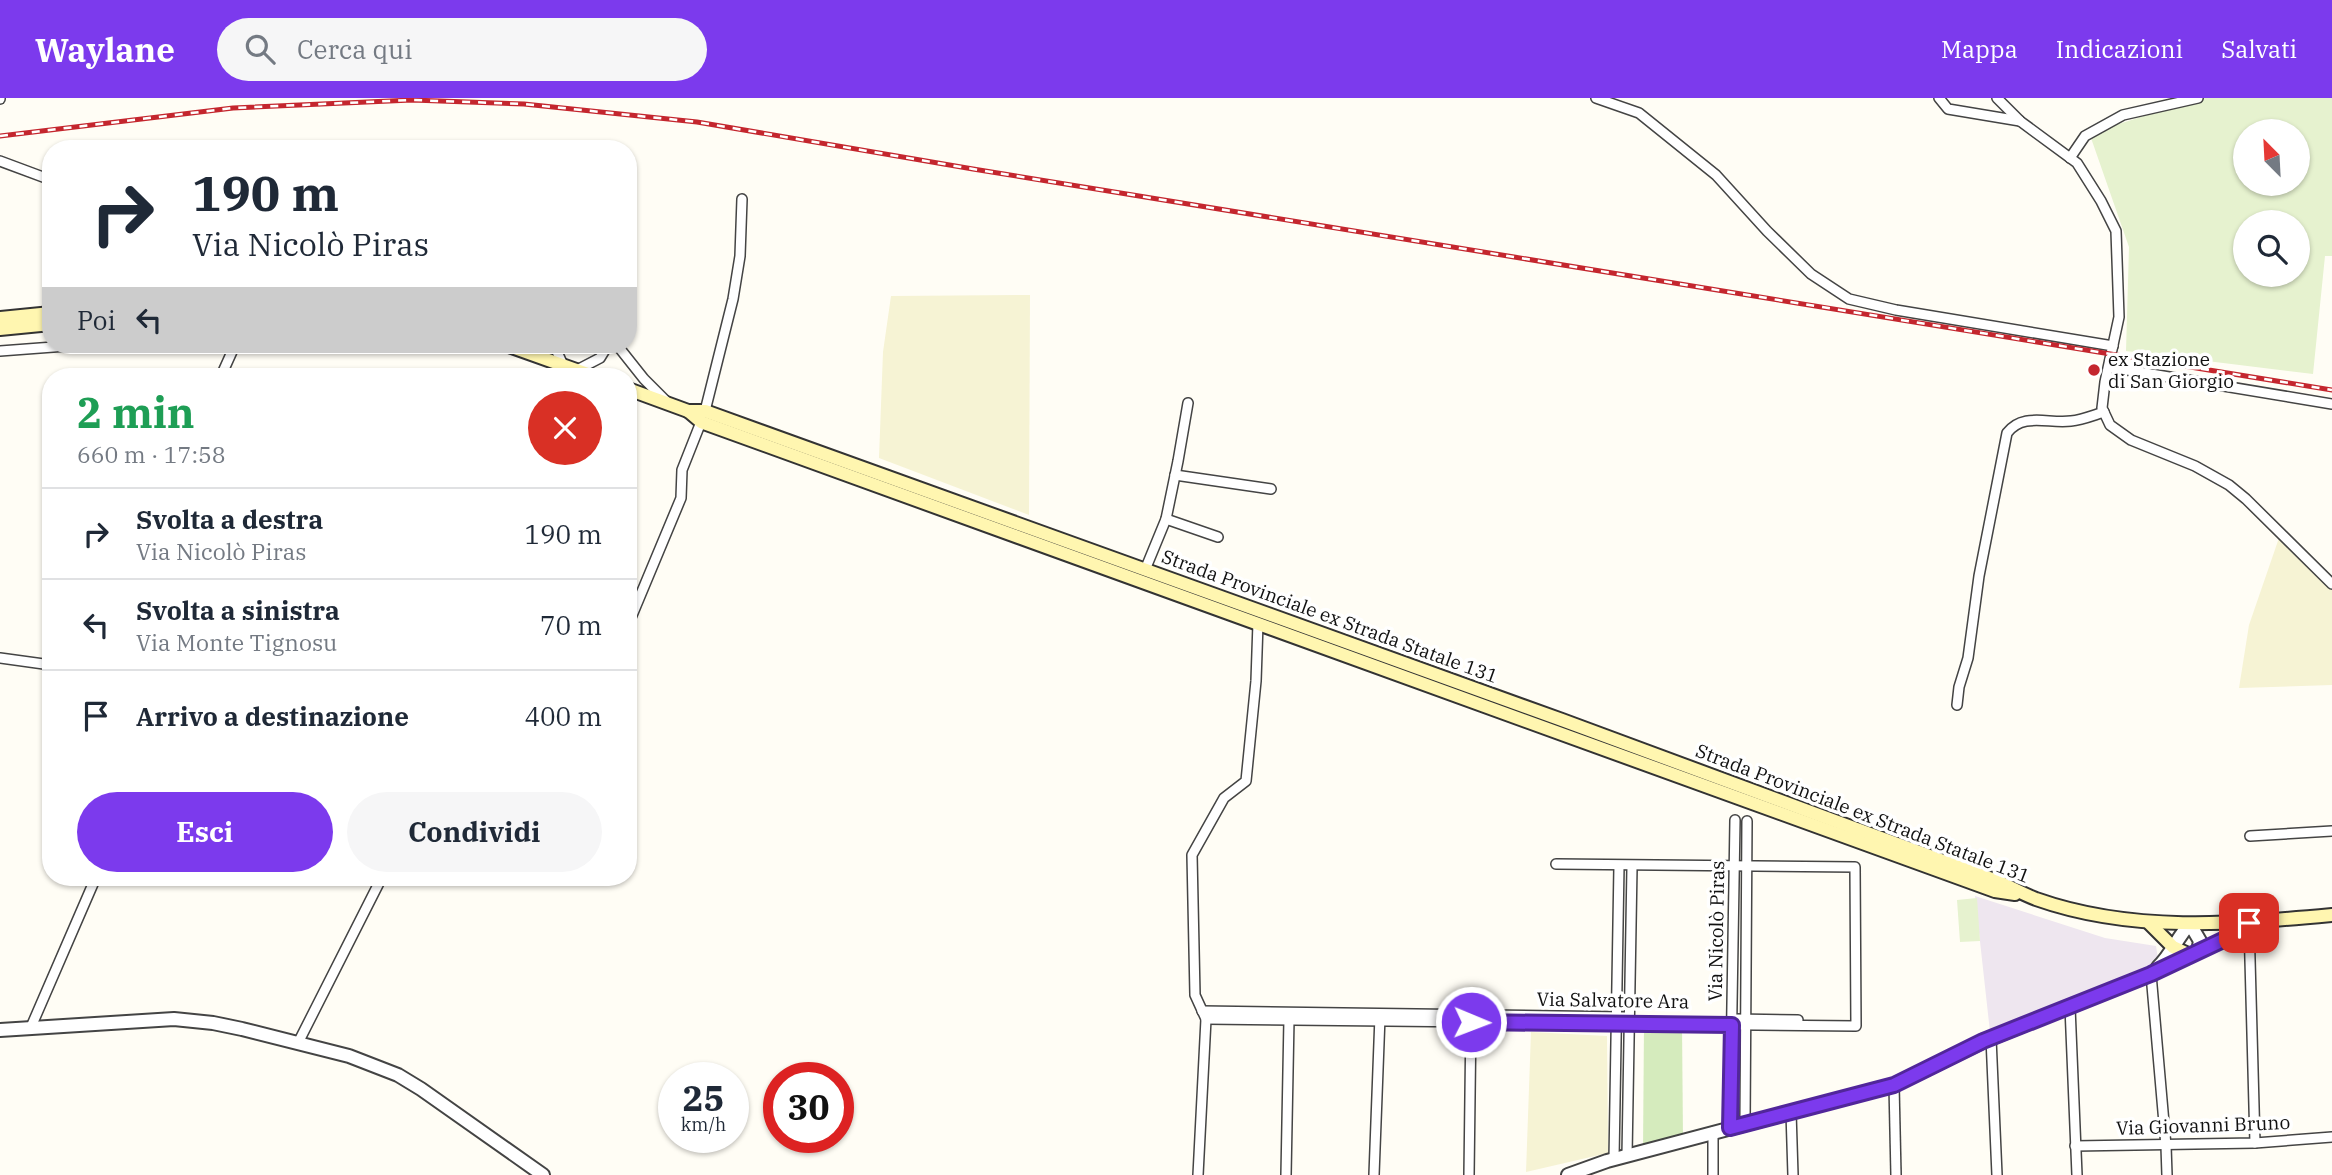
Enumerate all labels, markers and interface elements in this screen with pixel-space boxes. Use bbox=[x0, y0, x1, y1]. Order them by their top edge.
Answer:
search box bbox=[217, 18, 707, 81]
text: Waylane bbox=[35, 28, 175, 71]
icon: search bbox=[241, 30, 279, 68]
text: Cerca qui bbox=[297, 32, 412, 66]
text: Mappa bbox=[1941, 33, 2018, 65]
text: Indicazioni bbox=[2056, 33, 2183, 65]
text: Salvati bbox=[2221, 33, 2297, 65]
north arrow bbox=[2233, 119, 2310, 196]
map controls bbox=[2233, 119, 2310, 287]
text: 190 m bbox=[192, 161, 339, 224]
icon: right bbox=[77, 168, 168, 259]
button: search bbox=[2233, 210, 2310, 287]
text: Via Nicolò Piras bbox=[192, 223, 429, 265]
icon: left bbox=[130, 301, 168, 339]
text: Poi bbox=[77, 303, 116, 337]
place label: ex Stazione di San Giorgio bbox=[2108, 347, 2234, 393]
marker: ex Stazione di San Giorgio bbox=[2086, 362, 2102, 378]
text: 2 min bbox=[77, 385, 195, 440]
button: close bbox=[528, 391, 602, 465]
text: 660 m · 17:58 bbox=[77, 439, 226, 469]
text: Svolta a destra bbox=[136, 502, 323, 536]
icon: right bbox=[77, 515, 115, 553]
text: 190 m bbox=[524, 517, 602, 551]
text: Via Nicolò Piras bbox=[136, 536, 307, 566]
street label: Strada Provinciale ex Strada Statale 131 bbox=[1159, 544, 1501, 688]
text: Svolta a sinistra bbox=[136, 593, 340, 627]
icon: left bbox=[77, 606, 115, 644]
text: 70 m bbox=[540, 608, 602, 642]
text: Via Monte Tignosu bbox=[136, 627, 337, 657]
icon: arrive bbox=[77, 697, 115, 735]
text: Arrivo a destinazione bbox=[136, 699, 409, 733]
text: 400 m bbox=[524, 699, 602, 733]
street label: Strada Provinciale ex Strada Statale 131 bbox=[1692, 738, 2034, 888]
button: Esci bbox=[77, 792, 333, 872]
button: Condividi bbox=[347, 792, 602, 872]
street label: Via Nicolò Piras bbox=[1703, 860, 1729, 1002]
pin bbox=[2219, 893, 2279, 953]
icon: arrive bbox=[2230, 904, 2268, 942]
position arrow bbox=[1434, 985, 1508, 1059]
street label: Via Salvatore Ara bbox=[1537, 987, 1689, 1013]
speed limit sign: 30 bbox=[763, 1062, 854, 1153]
text: 25 bbox=[682, 1075, 725, 1121]
street label: Via Giovanni Bruno bbox=[2115, 1110, 2291, 1140]
text: km/h bbox=[681, 1113, 726, 1136]

